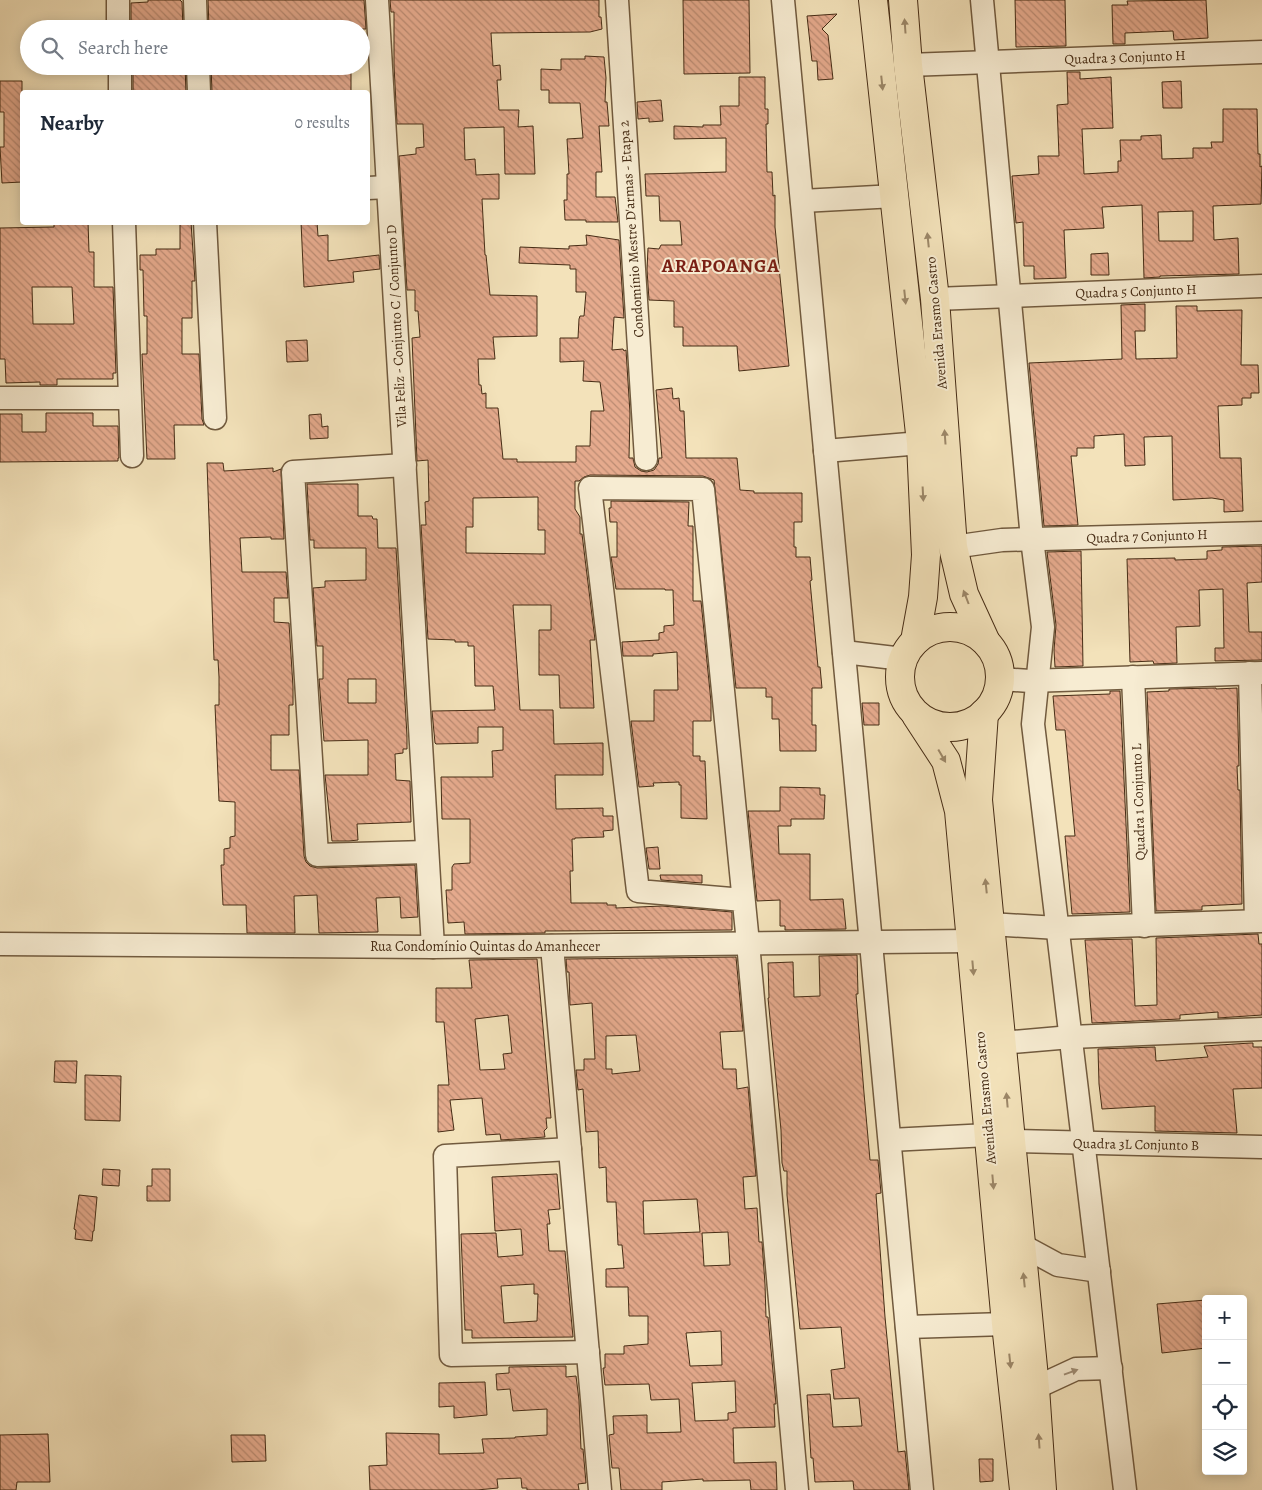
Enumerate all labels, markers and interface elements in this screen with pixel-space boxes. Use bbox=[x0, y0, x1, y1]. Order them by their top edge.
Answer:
one-way arrow bbox=[901, 18, 909, 34]
search box bbox=[20, 20, 370, 75]
icon: search bbox=[38, 34, 66, 62]
text: Search here bbox=[78, 35, 168, 61]
street label: Quadra 3 Conjunto H bbox=[1064, 46, 1186, 69]
one-way arrow bbox=[879, 76, 887, 92]
text: Nearby bbox=[40, 109, 103, 137]
text: 0 results bbox=[294, 112, 350, 134]
street label: Condomínio Mestre D'armas - Etapa 2 bbox=[614, 119, 649, 338]
street label: Vila Feliz - Conjunto C / Conjunto D bbox=[382, 224, 411, 429]
one-way arrow bbox=[924, 232, 932, 248]
district label: ARAPOANGA bbox=[661, 253, 780, 279]
street label: Avenida Erasmo Castro bbox=[921, 256, 952, 391]
street label: Quadra 5 Conjunto H bbox=[1075, 280, 1197, 303]
one-way arrow bbox=[901, 289, 909, 305]
one-way arrow bbox=[941, 429, 949, 445]
one-way arrow bbox=[920, 486, 928, 502]
street label: Quadra 7 Conjunto H bbox=[1086, 525, 1208, 548]
one-way arrow bbox=[962, 590, 970, 604]
street label: Quadra 1 Conjunto L bbox=[1127, 742, 1150, 861]
one-way arrow bbox=[938, 749, 946, 763]
one-way arrow bbox=[982, 878, 990, 894]
street label: Rua Condomínio Quintas do Amanhecer bbox=[370, 937, 601, 956]
one-way arrow bbox=[969, 960, 977, 976]
street label: Avenida Erasmo Castro bbox=[970, 1031, 1001, 1166]
one-way arrow bbox=[1003, 1092, 1011, 1108]
street label: Quadra 3L Conjunto B bbox=[1073, 1134, 1199, 1155]
one-way arrow bbox=[989, 1174, 997, 1190]
one-way arrow bbox=[1020, 1271, 1028, 1287]
map controls bbox=[1202, 1295, 1247, 1475]
button: + bbox=[1202, 1295, 1247, 1340]
button: − bbox=[1202, 1340, 1247, 1385]
one-way arrow bbox=[1006, 1353, 1014, 1369]
one-way arrow bbox=[1064, 1368, 1079, 1375]
button: locate bbox=[1202, 1385, 1247, 1430]
button: layers bbox=[1202, 1430, 1247, 1475]
one-way arrow bbox=[1034, 1433, 1042, 1449]

